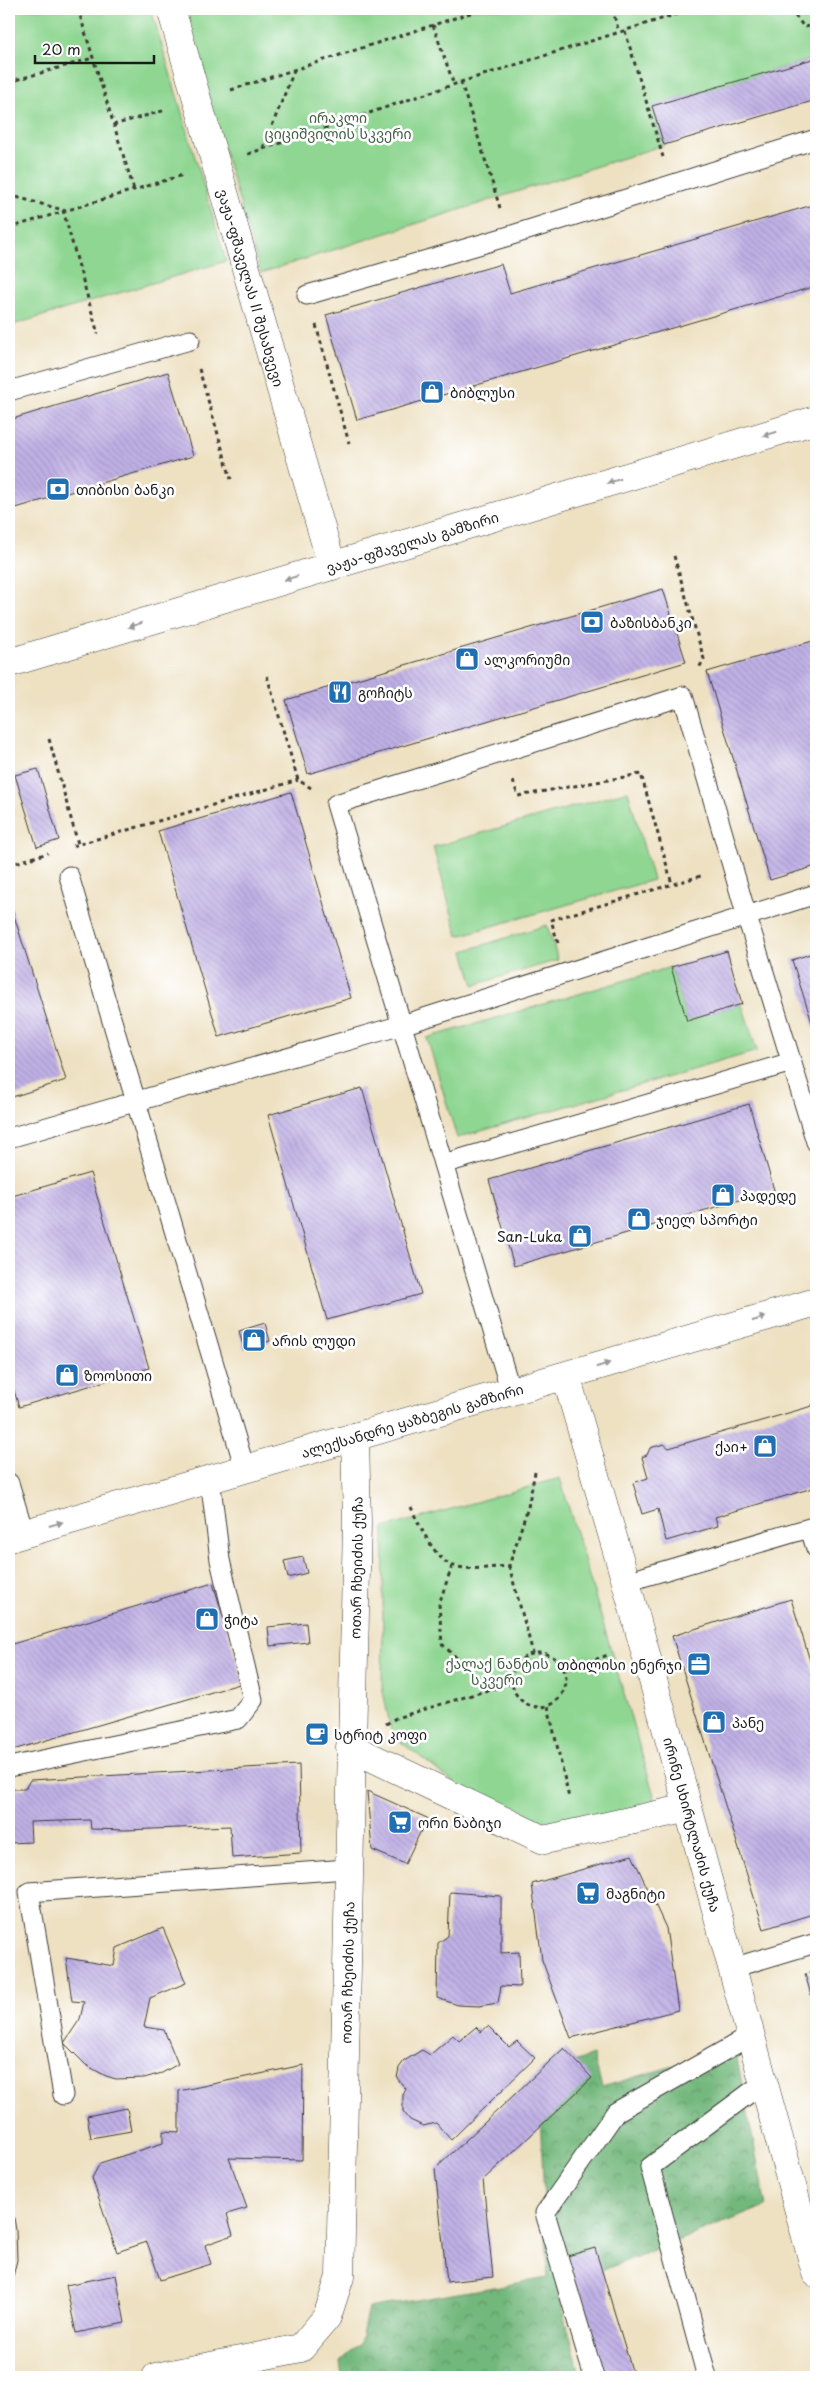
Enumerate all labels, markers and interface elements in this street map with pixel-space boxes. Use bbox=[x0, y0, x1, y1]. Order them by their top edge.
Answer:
scale bar bbox=[35, 32, 154, 64]
text: 20 m bbox=[42, 37, 81, 60]
park label: ირაკლი ციციშვილის სკვერი bbox=[264, 107, 412, 144]
street label: ვაჟა-ფშაველას II შესახვევი bbox=[213, 186, 290, 389]
shop icon: ბიბლუსი bbox=[419, 379, 445, 405]
place label: ბიბლუსი bbox=[450, 382, 515, 403]
one-way arrow bbox=[762, 431, 777, 439]
bank icon: თიბისი ბანკი bbox=[45, 476, 71, 502]
one-way arrow bbox=[606, 477, 621, 485]
place label: თიბისი ბანკი bbox=[76, 479, 175, 500]
street label: ვაჟა-ფშაველას გამზირი bbox=[323, 506, 501, 578]
one-way arrow bbox=[283, 575, 298, 583]
bank icon: ბაზისბანკი bbox=[579, 609, 605, 635]
place label: ბაზისბანკი bbox=[610, 612, 692, 633]
one-way arrow bbox=[128, 622, 143, 630]
shop icon: ალკორიუმი bbox=[454, 646, 480, 672]
place label: ალკორიუმი bbox=[484, 649, 570, 670]
restaurant icon: გოჩიტს bbox=[327, 679, 353, 705]
place label: გოჩიტს bbox=[358, 682, 413, 703]
shop icon: პადედე bbox=[710, 1182, 736, 1208]
place label: პადედე bbox=[740, 1185, 797, 1206]
shop icon: ჯიელ სპორტი bbox=[626, 1206, 652, 1232]
place label: ჯიელ სპორტი bbox=[656, 1209, 758, 1230]
shop icon: San-Luka bbox=[567, 1223, 593, 1249]
place label: San-Luka bbox=[497, 1226, 562, 1247]
one-way arrow bbox=[752, 1315, 767, 1323]
shop icon: არის ლუდი bbox=[241, 1327, 267, 1353]
place label: არის ლუდი bbox=[272, 1330, 356, 1351]
one-way arrow bbox=[596, 1361, 611, 1369]
shop icon: ზოოსითი bbox=[54, 1362, 80, 1388]
place label: ზოოსითი bbox=[84, 1365, 152, 1386]
street label: ალექსანდრე ყაზბეგის გამზირი bbox=[298, 1378, 526, 1463]
shop icon: ქაი+ bbox=[752, 1433, 778, 1459]
place label: ქაი+ bbox=[715, 1436, 748, 1457]
street label: ოთარ ჩხეიძის ქუჩა bbox=[344, 1496, 368, 1639]
one-way arrow bbox=[48, 1519, 63, 1527]
shop icon: ჭიტა bbox=[194, 1606, 220, 1632]
place label: ჭიტა bbox=[224, 1609, 258, 1630]
office icon: თბილისი ენერჯი bbox=[686, 1651, 712, 1677]
park label: ქალაქ ნანტის სკვერი bbox=[445, 1653, 549, 1690]
place label: თბილისი ენერჯი bbox=[557, 1654, 682, 1675]
shop icon: პანე bbox=[701, 1709, 727, 1735]
place label: პანე bbox=[732, 1712, 764, 1733]
cafe icon: სტრიტ კოფი bbox=[304, 1721, 330, 1747]
place label: სტრიტ კოფი bbox=[334, 1724, 427, 1745]
street label: ირინე სხირტლაძის ქუჩა bbox=[659, 1735, 727, 1914]
supermarket icon: ორი ნაბიჯი bbox=[387, 1809, 413, 1835]
place label: ორი ნაბიჯი bbox=[418, 1812, 502, 1833]
supermarket icon: მაგნიტი bbox=[575, 1880, 601, 1906]
place label: მაგნიტი bbox=[606, 1883, 665, 1904]
street label: ოთარ ჩხეიძის ქუჩა bbox=[335, 1901, 359, 2044]

